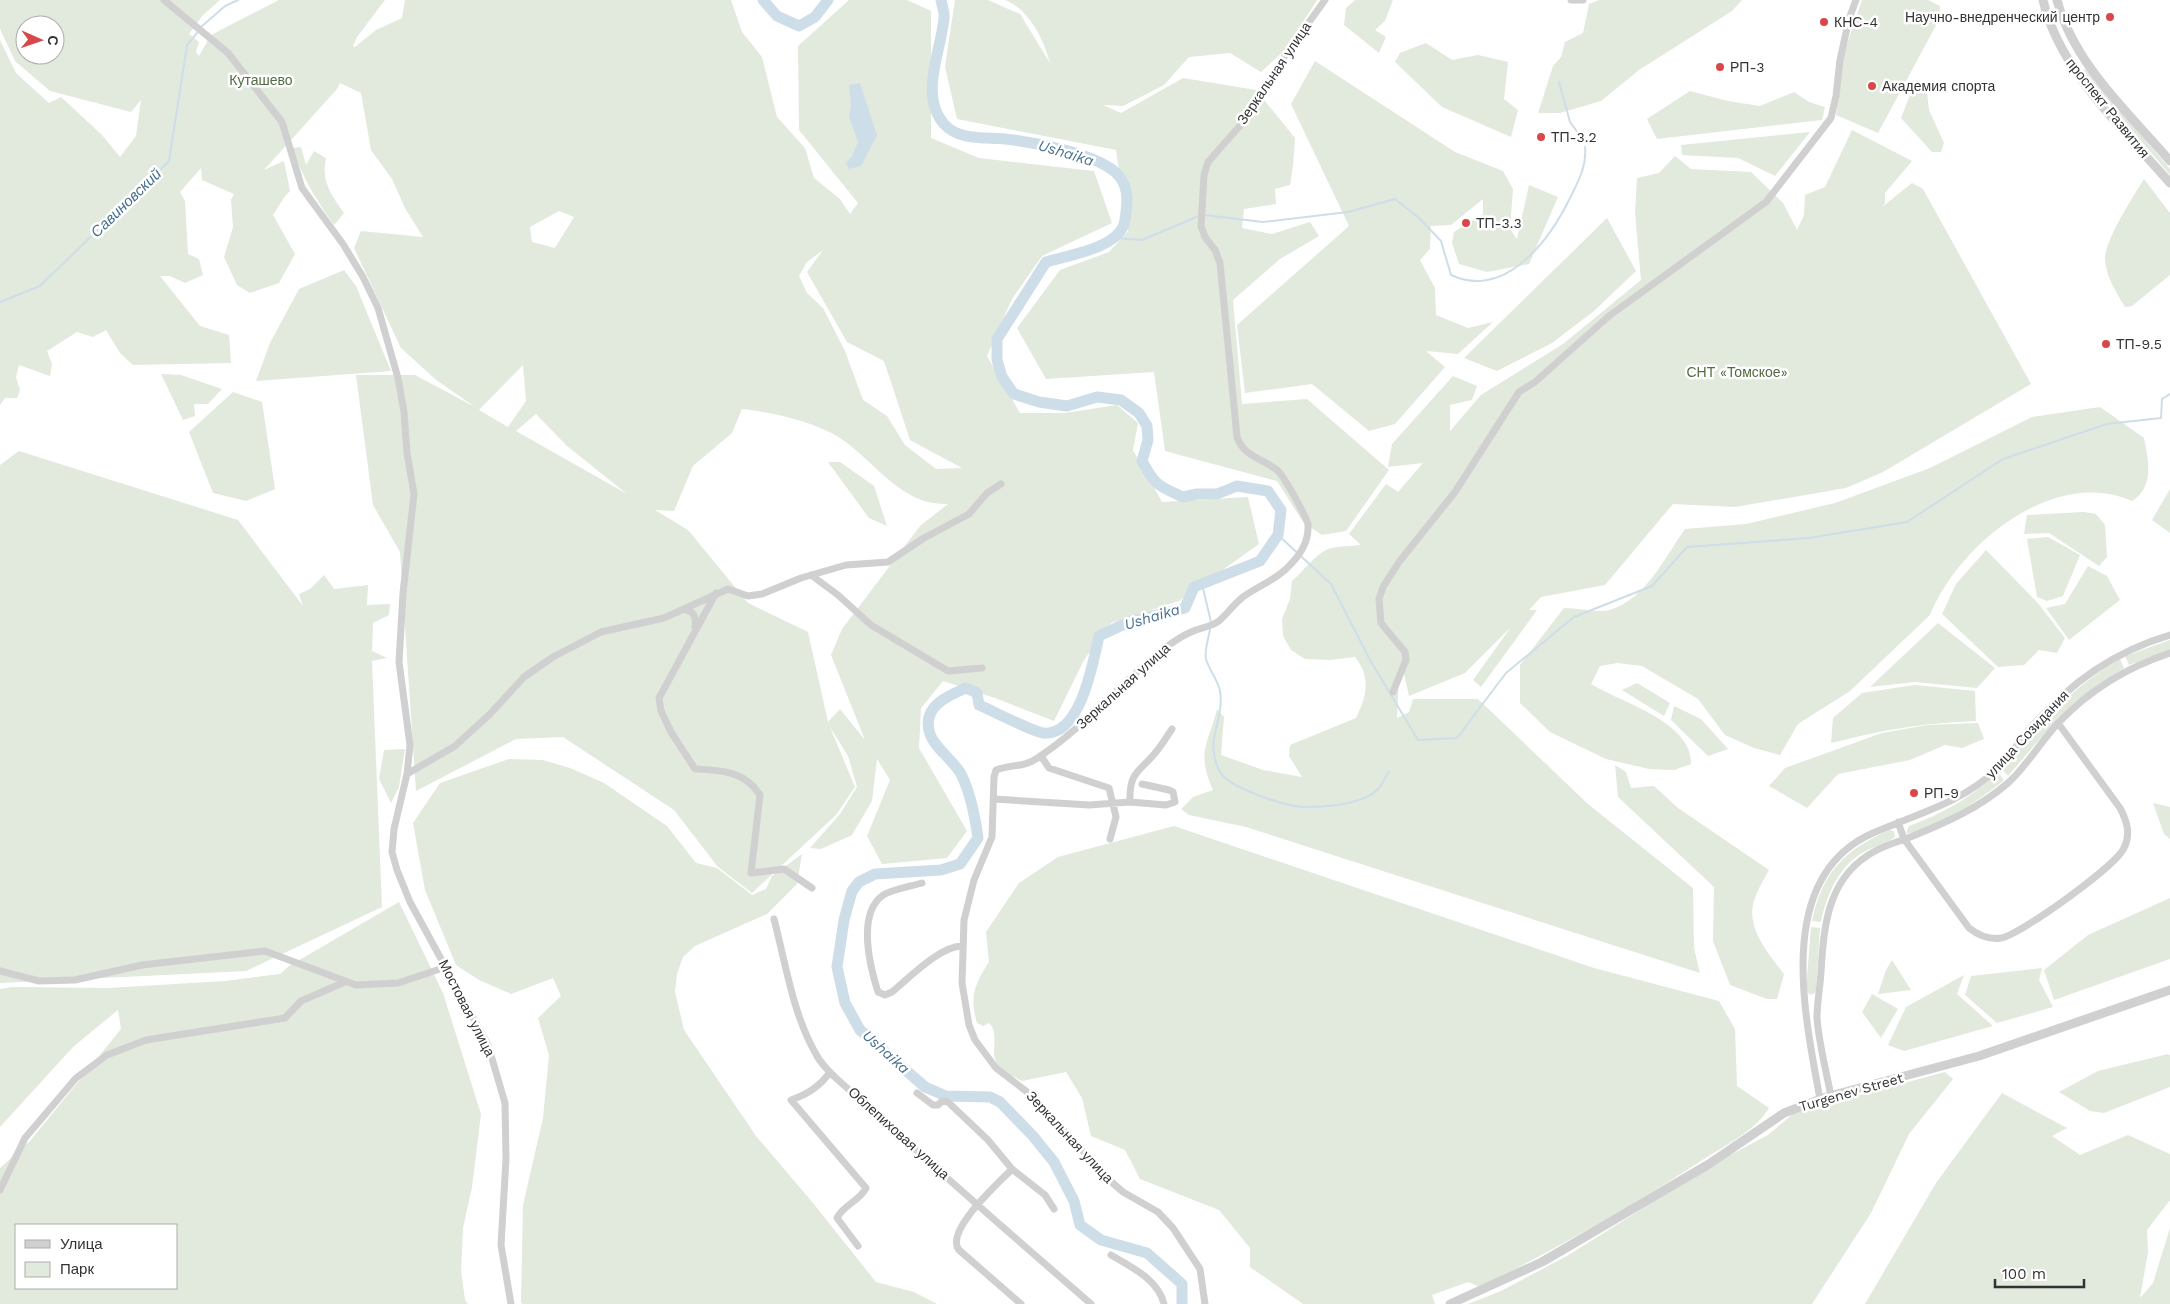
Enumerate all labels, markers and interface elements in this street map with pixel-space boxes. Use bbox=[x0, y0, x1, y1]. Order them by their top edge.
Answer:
place label: Научно-внедренческий центр bbox=[1905, 9, 2100, 25]
marker: Научно-внедренческий центр bbox=[2104, 11, 2116, 23]
place label: КНС-4 bbox=[1834, 14, 1878, 30]
north arrow bbox=[15, 15, 65, 65]
marker: КНС-4 bbox=[1818, 16, 1830, 28]
street label: Зеркальная улица bbox=[1234, 19, 1314, 127]
text: С bbox=[45, 35, 61, 46]
street label: проспект Развития bbox=[2063, 55, 2153, 161]
place label: РП-3 bbox=[1730, 59, 1765, 75]
marker: РП-3 bbox=[1714, 61, 1726, 73]
park label: Куташево bbox=[229, 72, 293, 88]
place label: Академия спорта bbox=[1882, 78, 1995, 94]
marker: Академия спорта bbox=[1866, 80, 1878, 92]
place label: ТП-3.2 bbox=[1551, 129, 1597, 145]
marker: ТП-3.2 bbox=[1535, 131, 1547, 143]
water label: Ushaika bbox=[1036, 136, 1096, 170]
water label: Савиновский bbox=[87, 165, 165, 241]
place label: ТП-3.3 bbox=[1476, 215, 1522, 231]
marker: ТП-3.3 bbox=[1460, 217, 1472, 229]
place label: ТП-9.5 bbox=[2116, 336, 2162, 352]
marker: ТП-9.5 bbox=[2100, 338, 2112, 350]
park label: СНТ «Томское» bbox=[1686, 364, 1788, 380]
water label: Ushaika bbox=[1122, 600, 1182, 634]
street label: Зеркальная улица bbox=[1073, 640, 1173, 732]
street label: улица Созидания bbox=[1982, 687, 2072, 781]
place label: РП-9 bbox=[1924, 785, 1959, 801]
marker: РП-9 bbox=[1908, 787, 1920, 799]
street label: Мостовая улица bbox=[436, 957, 498, 1059]
water label: Ushaika bbox=[859, 1026, 913, 1078]
street label: Turgenev Street bbox=[1797, 1069, 1905, 1115]
street label: Облепиховая улица bbox=[845, 1083, 953, 1183]
street label: Зеркальная улица bbox=[1023, 1088, 1117, 1187]
legend bbox=[15, 1224, 178, 1289]
text: Улица bbox=[60, 1235, 103, 1253]
scale bar bbox=[1995, 1256, 2084, 1288]
text: Парк bbox=[60, 1260, 94, 1278]
text: 100 m bbox=[2002, 1265, 2046, 1283]

